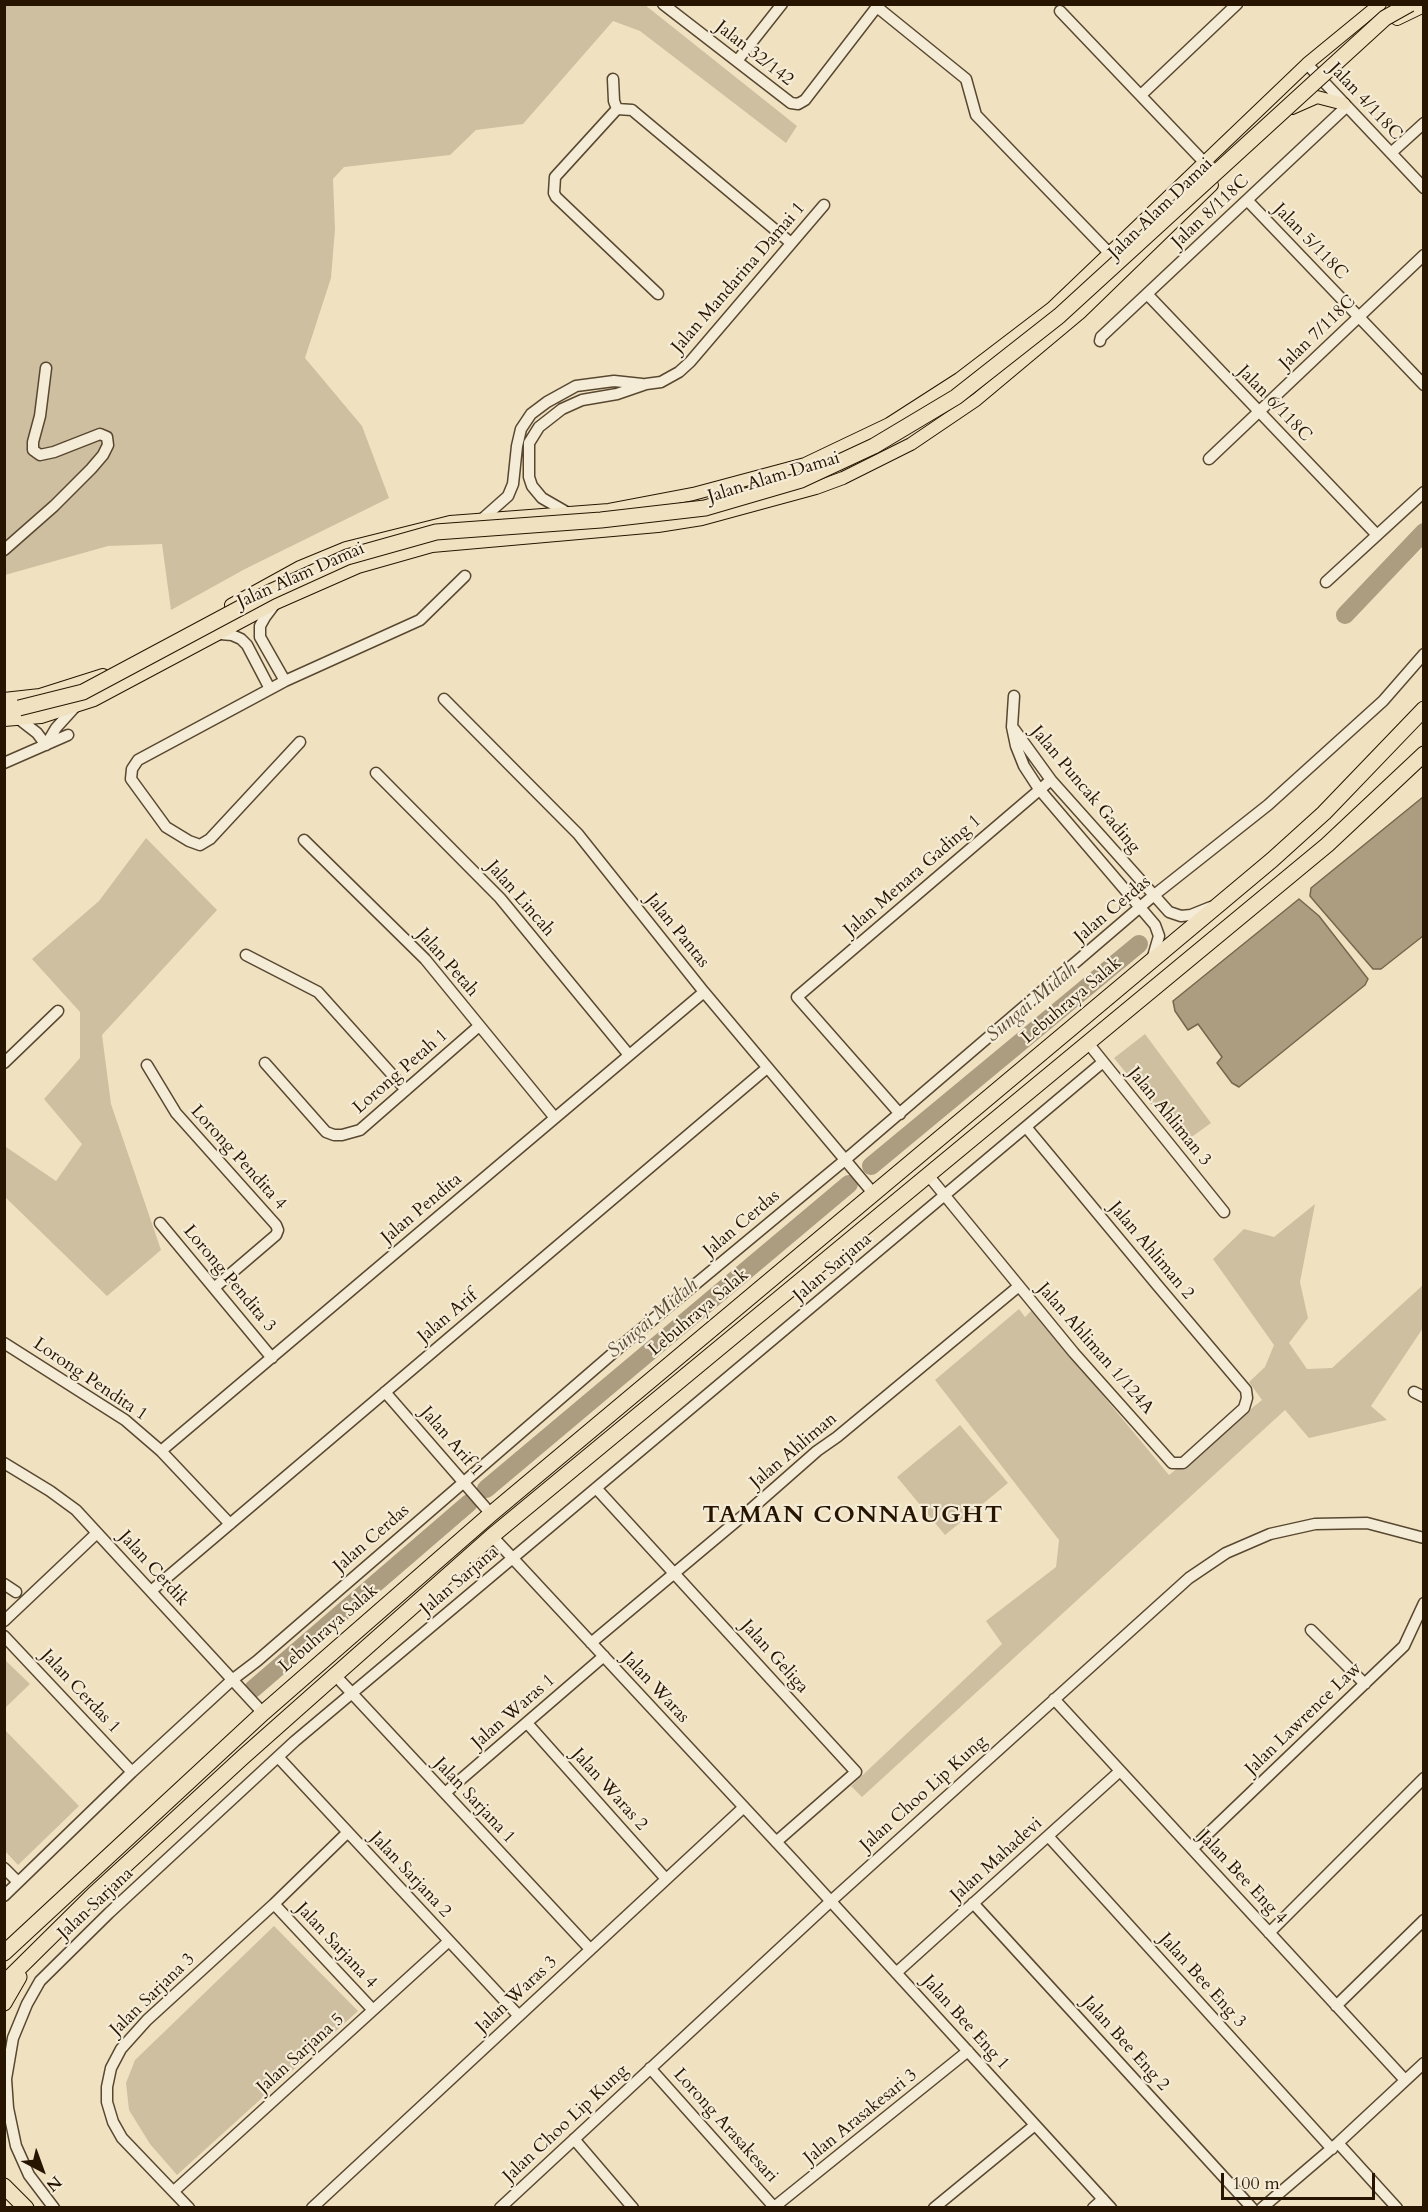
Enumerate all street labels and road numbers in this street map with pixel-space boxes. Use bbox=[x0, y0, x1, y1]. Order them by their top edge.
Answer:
street label: Jalan 32/142 bbox=[711, 17, 797, 91]
street label: Jalan 4/118C bbox=[1324, 59, 1406, 145]
street label: Jalan Alam Damai bbox=[1104, 154, 1218, 264]
street label: Jalan 8/118C bbox=[1168, 171, 1254, 253]
street label: Jalan Mandarina Damai 1 bbox=[668, 198, 810, 358]
street label: Jalan 5/118C bbox=[1268, 199, 1352, 285]
street label: Jalan 7/118C bbox=[1275, 291, 1361, 375]
street label: Jalan 6/118C bbox=[1232, 361, 1316, 447]
street label: Jalan Alam Damai bbox=[705, 448, 843, 508]
street label: Jalan Alam Damai bbox=[234, 538, 368, 614]
street label: Jalan Puncak Gading bbox=[1025, 722, 1145, 858]
street label: Jalan Menara Gading 1 bbox=[840, 811, 986, 941]
street label: Jalan Lincah bbox=[481, 857, 559, 941]
street label: Jalan Cerdas bbox=[1070, 872, 1156, 948]
street label: Jalan Pantas bbox=[640, 889, 714, 973]
street label: Jalan Petah bbox=[411, 924, 483, 1002]
street label: Lebuhraya Salak bbox=[1018, 953, 1126, 1049]
street label: Lorong Petah 1 bbox=[349, 1025, 453, 1119]
street label: Jalan Ahliman 3 bbox=[1123, 1063, 1215, 1171]
street label: Lorong Pendita 4 bbox=[185, 1101, 291, 1215]
street label: Jalan Pendita bbox=[377, 1169, 467, 1249]
street label: Jalan Cerdas bbox=[699, 1186, 785, 1262]
street label: Jalan Ahliman 2 bbox=[1104, 1198, 1198, 1304]
street label: Lorong Pendita 3 bbox=[178, 1221, 280, 1337]
street label: Jalan Sarjana bbox=[789, 1229, 877, 1307]
street label: Lebuhraya Salak bbox=[645, 1265, 753, 1361]
street label: Jalan Ahliman 1/124A bbox=[1032, 1279, 1158, 1419]
street label: Jalan Arif bbox=[414, 1286, 482, 1348]
street label: Lorong Pendita 1 bbox=[29, 1334, 151, 1426]
street label: Jalan Arif 1 bbox=[415, 1403, 487, 1481]
street label: Jalan Ahliman bbox=[746, 1408, 842, 1494]
street label: Jalan Cerdas bbox=[330, 1500, 414, 1578]
street label: Jalan Cerdik bbox=[114, 1527, 192, 1611]
street label: Jalan Sarjana bbox=[416, 1542, 504, 1620]
street label: Lebuhraya Salak bbox=[275, 1580, 383, 1678]
street label: Jalan Geliga bbox=[735, 1616, 813, 1698]
street label: Jalan Cerdas 1 bbox=[36, 1645, 124, 1739]
street label: Jalan Waras bbox=[617, 1648, 693, 1728]
street label: Jalan Lawrence Law bbox=[1241, 1658, 1367, 1780]
street label: Jalan Waras 1 bbox=[468, 1670, 560, 1754]
street label: Jalan Choo Lip Kung bbox=[856, 1731, 992, 1857]
street label: Jalan Waras 2 bbox=[566, 1744, 652, 1836]
street label: Jalan Sarjana 1 bbox=[429, 1754, 519, 1848]
street label: Jalan Mahadevi bbox=[947, 1813, 1047, 1907]
street label: Jalan Bee Eng 4 bbox=[1193, 1827, 1291, 1929]
street label: Jalan Sarjana 2 bbox=[365, 1828, 455, 1922]
street label: Jalan Sarjana bbox=[54, 1864, 138, 1944]
street label: Jalan Sarjana 4 bbox=[291, 1899, 381, 1993]
street label: Jalan Bee Eng 3 bbox=[1154, 1929, 1250, 2033]
street label: Jalan Sarjana 3 bbox=[106, 1949, 200, 2041]
street label: Jalan Waras 3 bbox=[472, 1952, 562, 2038]
street label: Jalan Bee Eng 1 bbox=[917, 1971, 1013, 2075]
street label: Jalan Bee Eng 2 bbox=[1077, 1992, 1173, 2096]
street label: Jalan Sarjana 5 bbox=[253, 2009, 349, 2099]
street label: Jalan Choo Lip Kung bbox=[499, 2060, 633, 2188]
street label: Lorong Arasakesari bbox=[668, 2064, 782, 2188]
street label: Jalan Arasakesari 3 bbox=[800, 2065, 922, 2169]

